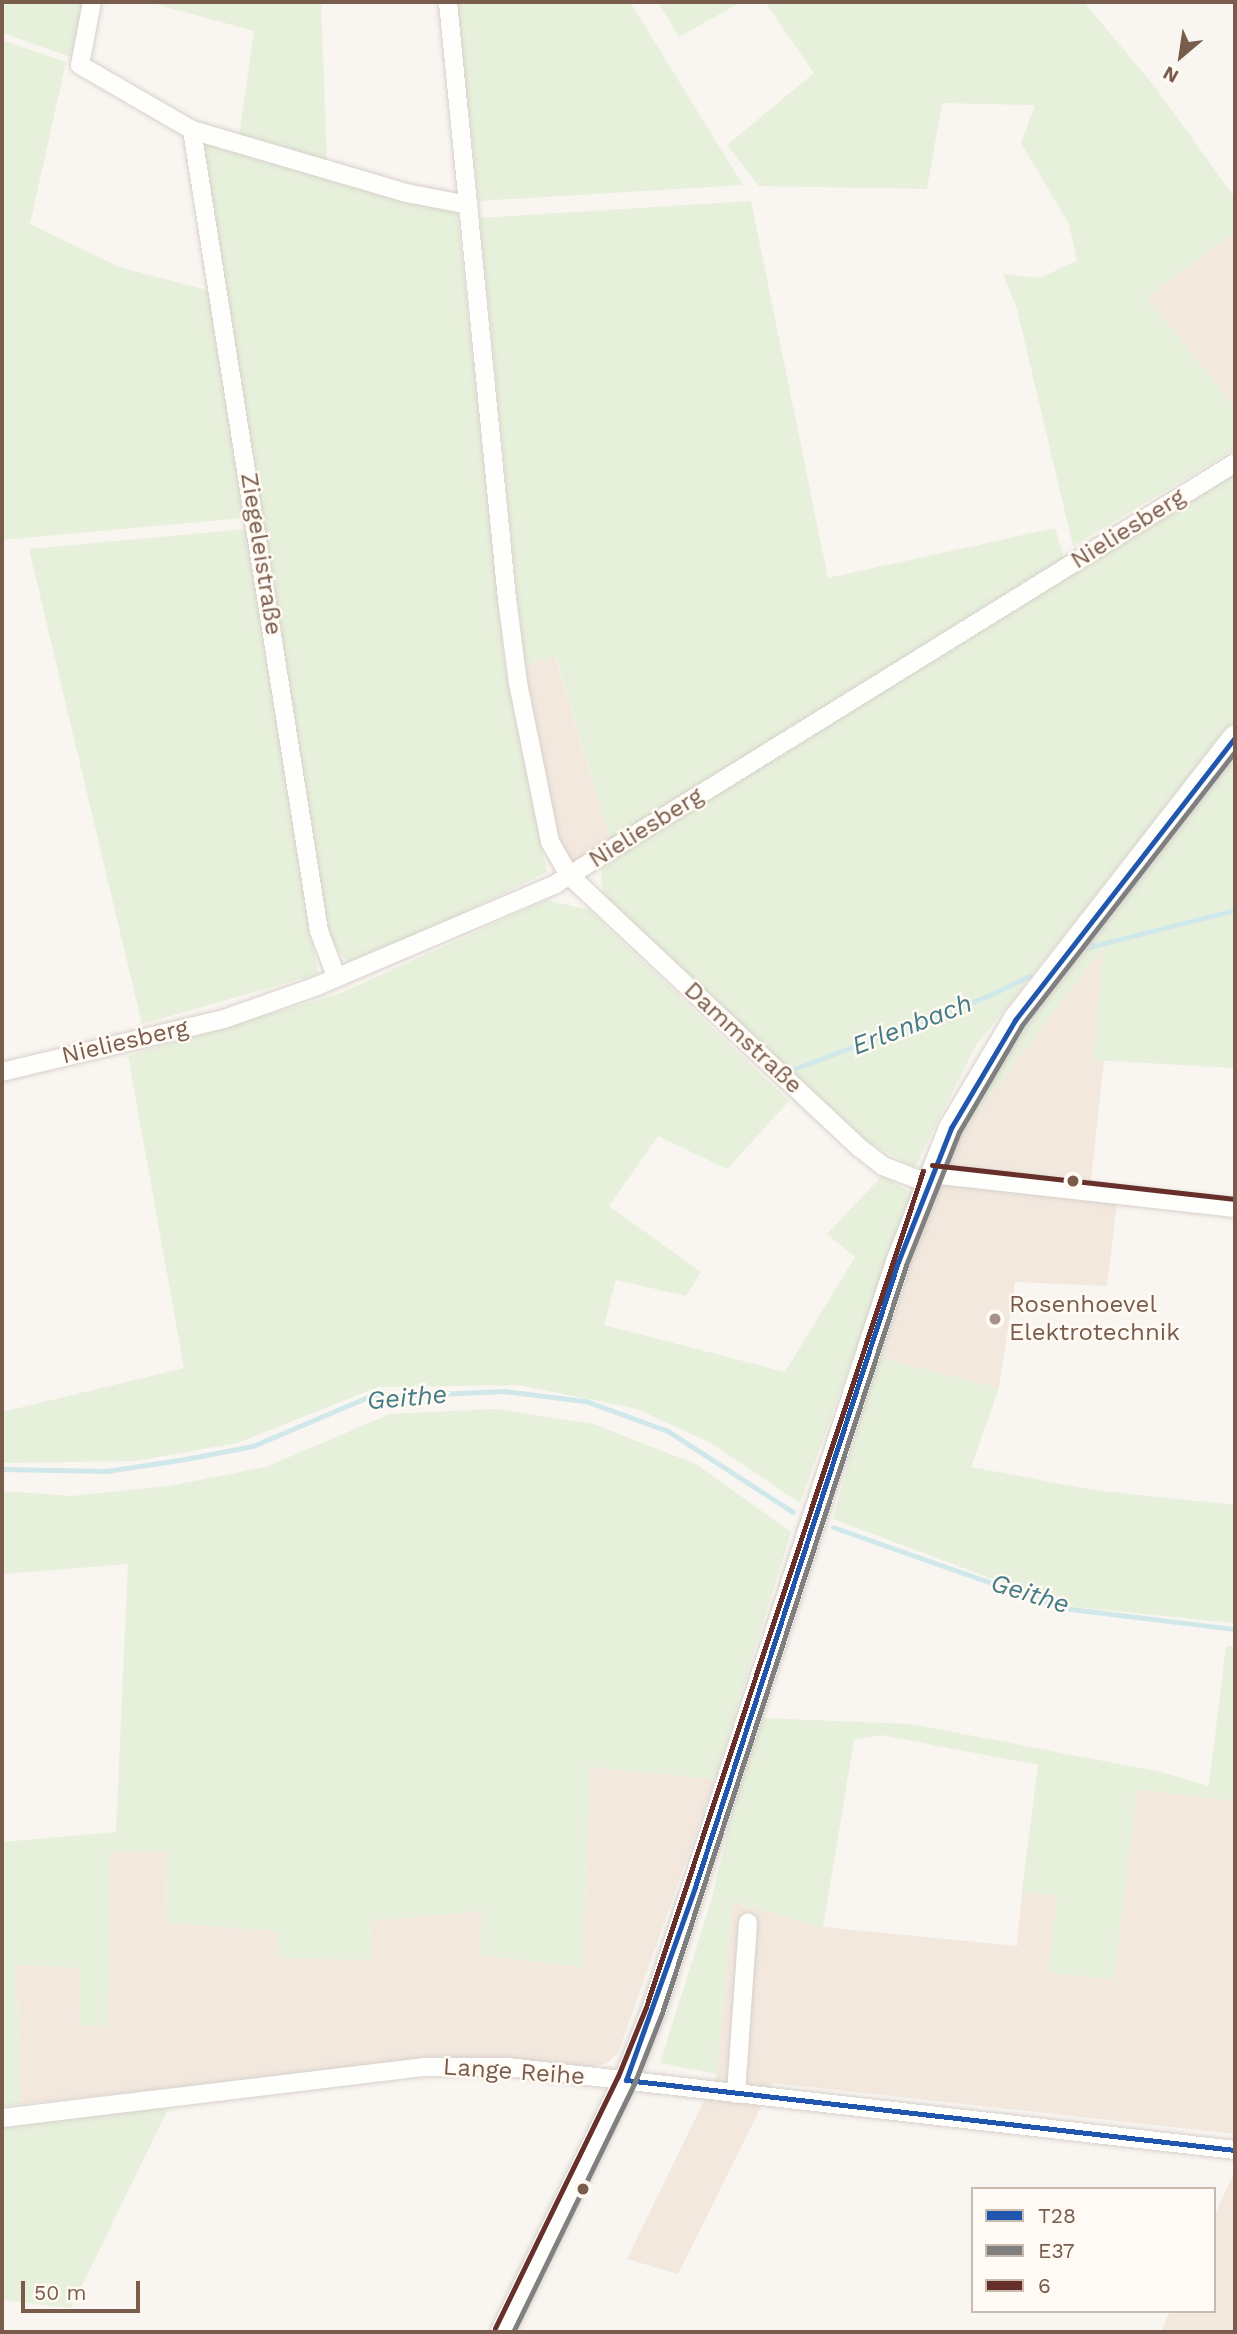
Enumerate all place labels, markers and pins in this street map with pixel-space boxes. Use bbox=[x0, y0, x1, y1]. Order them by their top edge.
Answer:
unlabelled marker bbox=[1066, 1174, 1080, 1188]
place label: Rosenhoevel Elektrotechnik bbox=[1009, 1291, 1180, 1347]
marker: Rosenhoevel Elektrotechnik bbox=[987, 1311, 1003, 1327]
unlabelled marker bbox=[576, 2182, 590, 2196]

